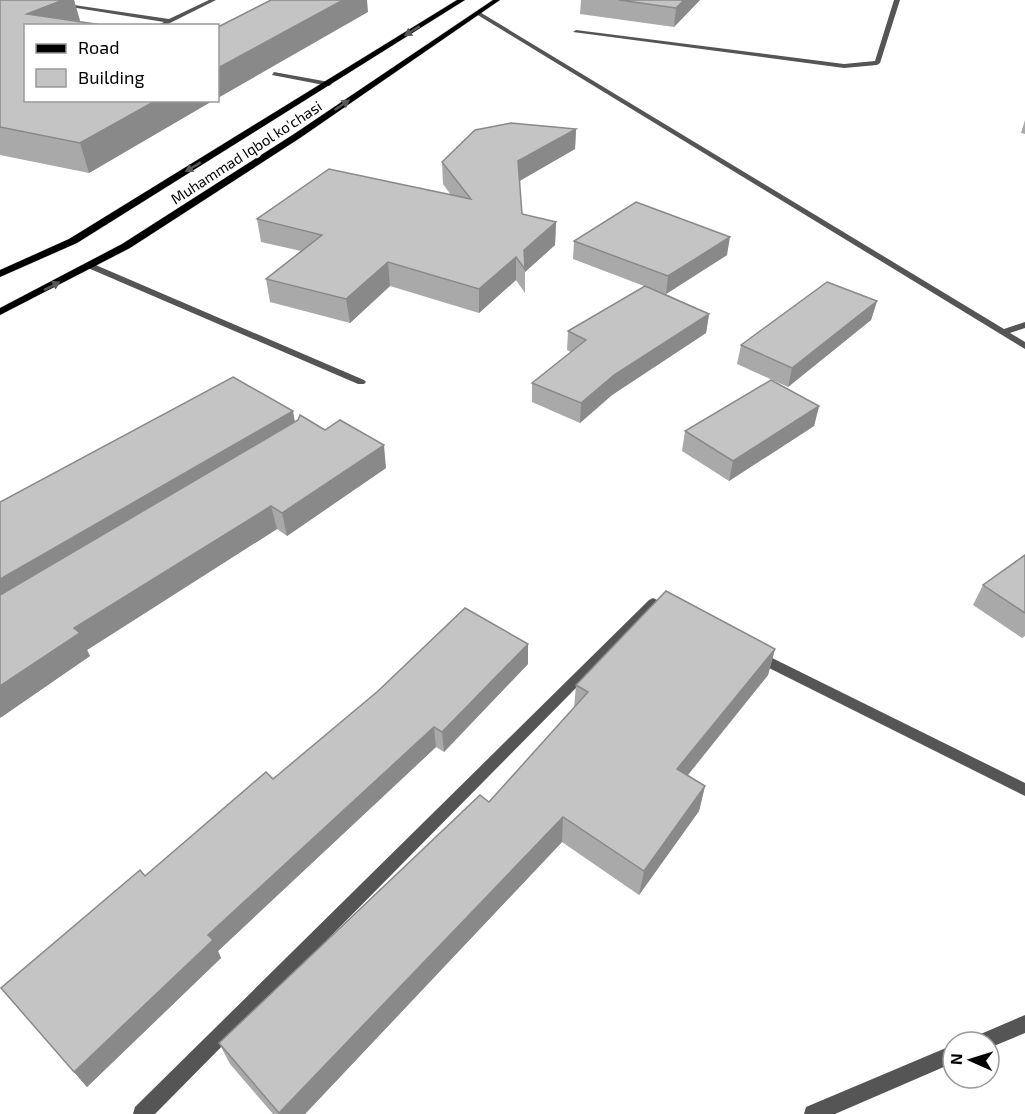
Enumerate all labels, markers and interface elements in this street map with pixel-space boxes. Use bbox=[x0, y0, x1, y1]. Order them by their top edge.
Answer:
legend bbox=[24, 24, 219, 102]
one-way arrow bbox=[405, 25, 421, 37]
text: Road bbox=[78, 36, 119, 58]
text: Building bbox=[78, 66, 145, 88]
street label: Muhammad Iqbol ko'chasi bbox=[167, 96, 325, 208]
one-way arrow bbox=[334, 99, 350, 111]
one-way arrow bbox=[185, 162, 201, 173]
one-way arrow bbox=[44, 281, 61, 290]
north arrow bbox=[941, 1030, 1001, 1090]
text: N bbox=[946, 1053, 965, 1065]

